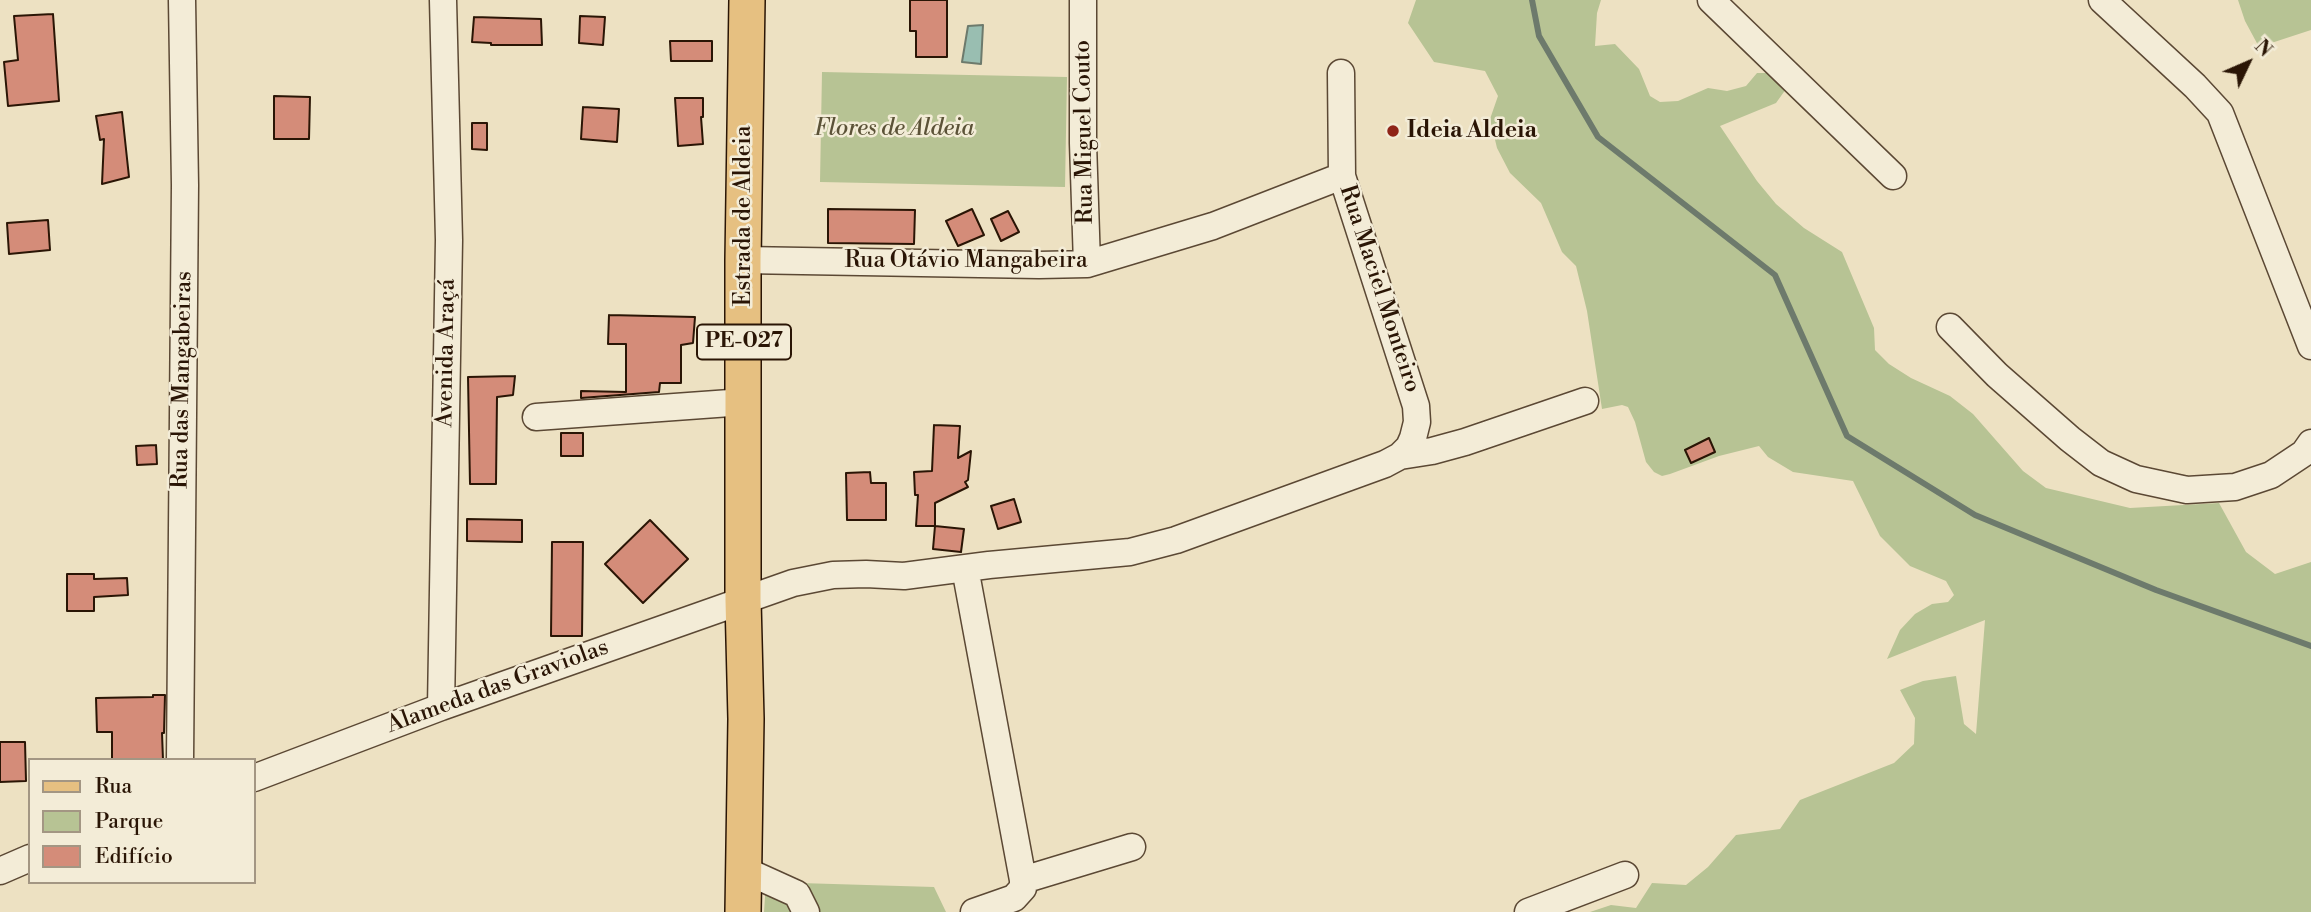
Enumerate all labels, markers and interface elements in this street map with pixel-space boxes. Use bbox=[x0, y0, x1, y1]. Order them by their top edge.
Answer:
north arrow bbox=[2213, 28, 2283, 98]
text: N bbox=[2249, 35, 2277, 62]
street label: Rua Miguel Couto bbox=[1070, 40, 1100, 224]
park label: Flores de Aldeia bbox=[814, 115, 974, 143]
place label: Ideia Aldeia bbox=[1407, 117, 1537, 145]
marker: Ideia Aldeia bbox=[1385, 123, 1401, 139]
street label: Estrada de Aldeia bbox=[730, 125, 758, 307]
street label: Rua Maciel Monteiro bbox=[1332, 182, 1426, 396]
street label: Rua Otávio Mangabeira bbox=[844, 247, 1088, 275]
street label: Rua das Mangabeiras bbox=[167, 271, 199, 489]
street label: Avenida Araçá bbox=[432, 278, 462, 428]
road number: PE-027 bbox=[697, 324, 791, 360]
street label: Alameda das Graviolas bbox=[383, 634, 613, 740]
legend bbox=[28, 758, 256, 884]
text: Rua bbox=[95, 774, 132, 800]
text: Parque bbox=[95, 809, 163, 835]
text: Edifício bbox=[95, 844, 173, 870]

